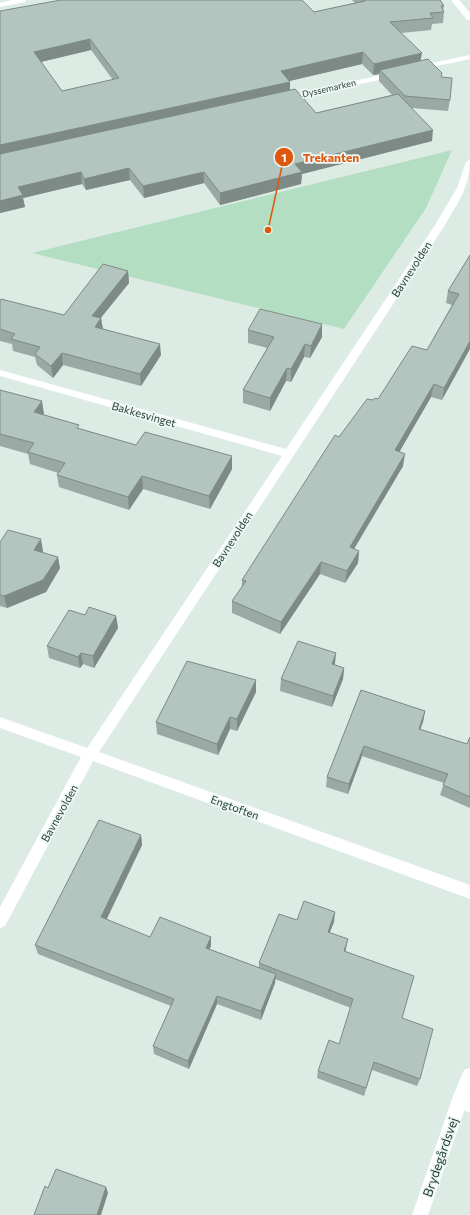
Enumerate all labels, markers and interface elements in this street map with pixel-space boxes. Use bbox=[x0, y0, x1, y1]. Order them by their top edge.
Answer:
street label: Dyssemarken bbox=[301, 76, 357, 100]
callout: Trekanten bbox=[274, 145, 367, 169]
text: 1 bbox=[281, 150, 287, 164]
text: Trekanten bbox=[303, 150, 359, 164]
street label: Bavnevolden bbox=[388, 239, 434, 299]
street label: Bakkesvinget bbox=[110, 399, 178, 429]
street label: Bavnevolden bbox=[209, 509, 255, 569]
street label: Bavnevolden bbox=[38, 782, 80, 844]
street label: Engtoften bbox=[209, 792, 261, 822]
street label: Brydegårdsvej bbox=[419, 1115, 461, 1199]

